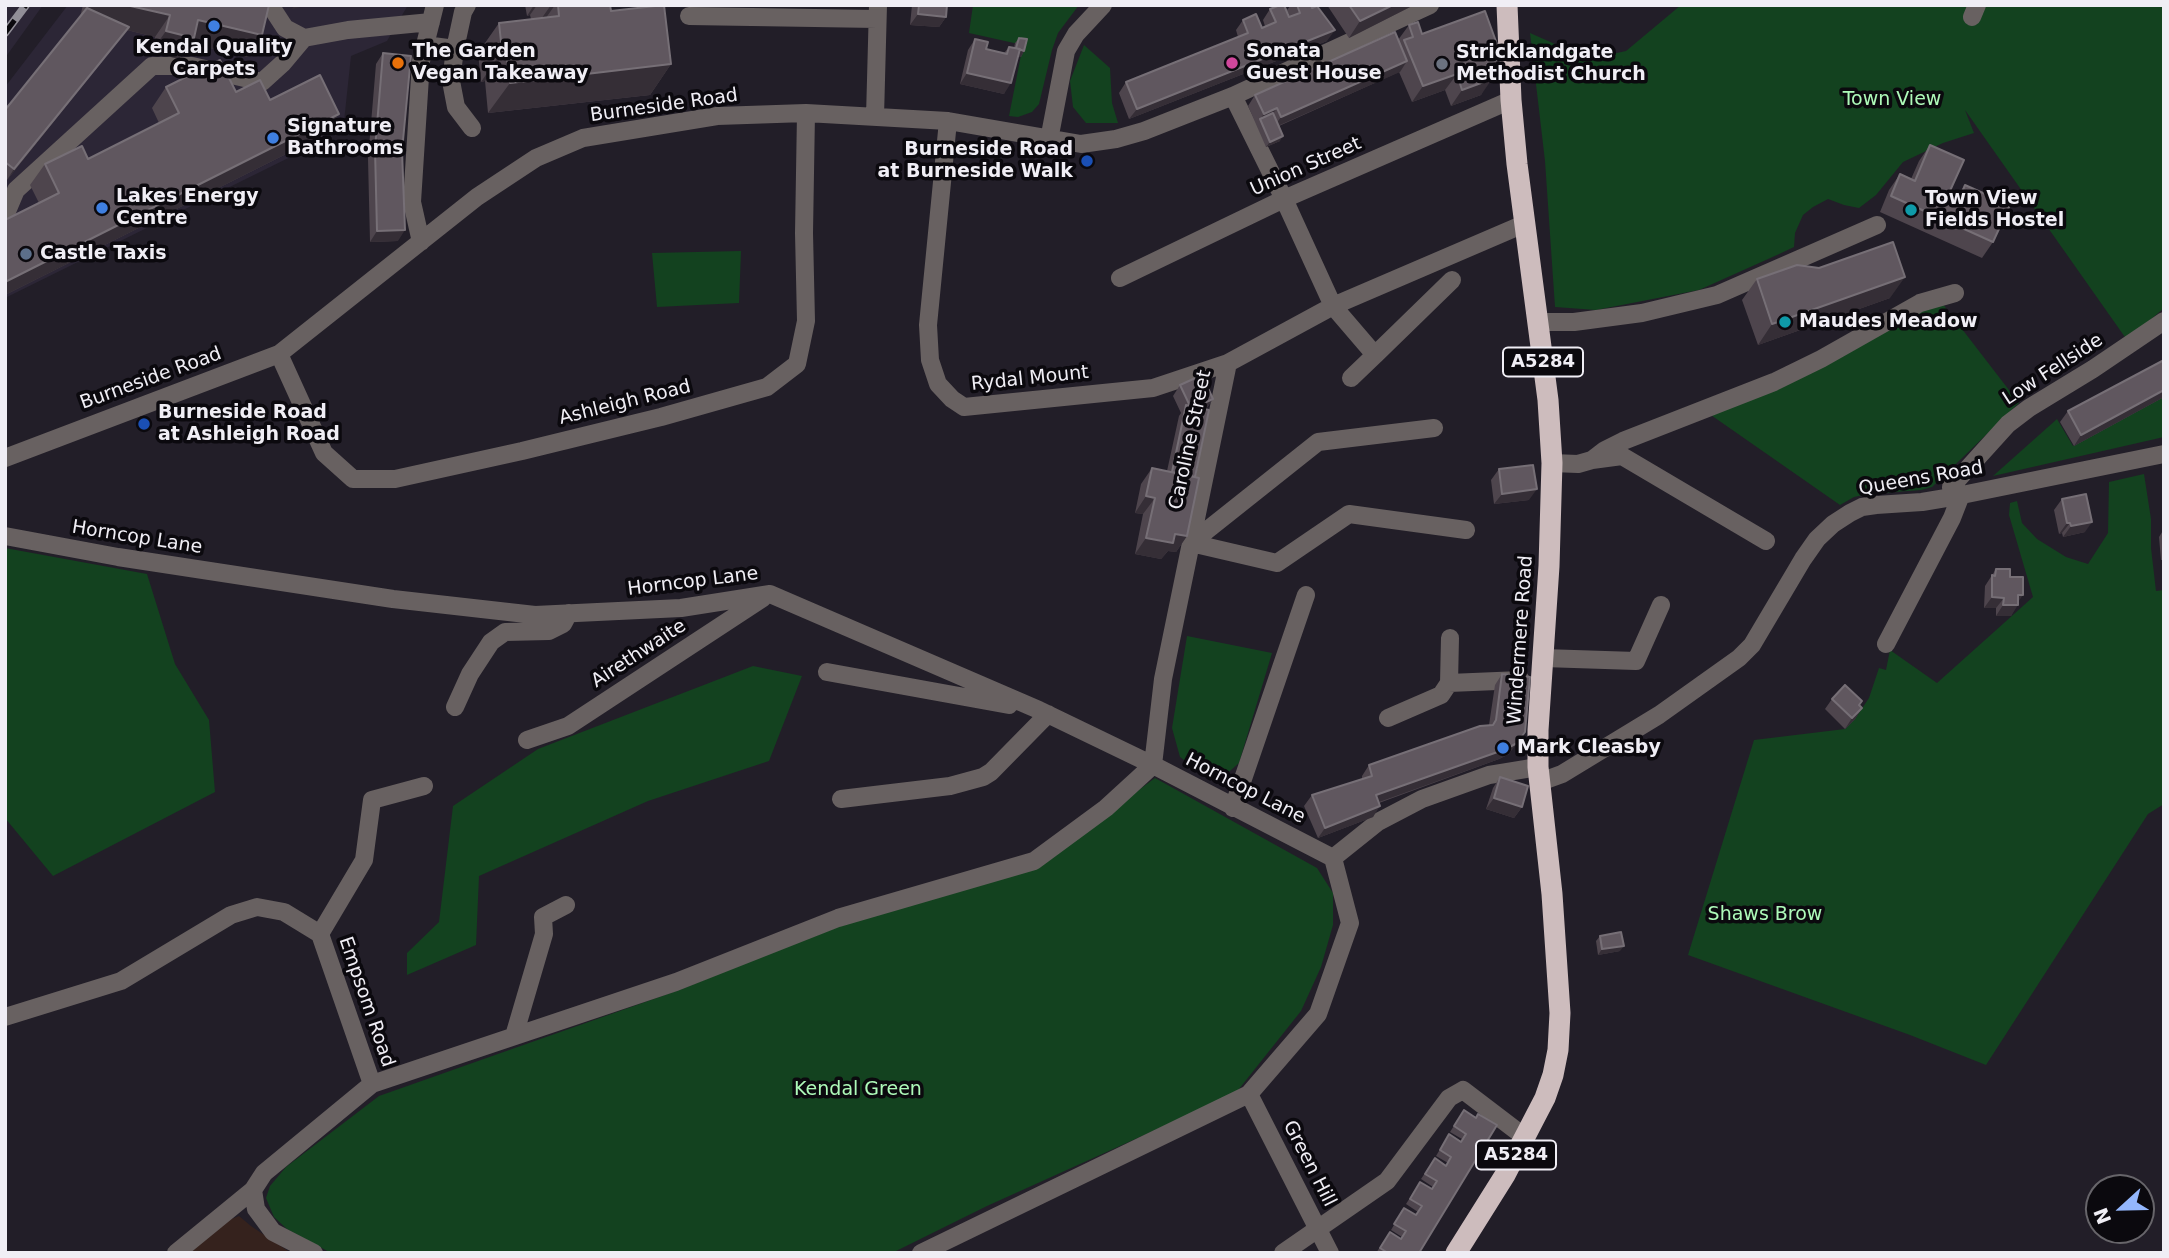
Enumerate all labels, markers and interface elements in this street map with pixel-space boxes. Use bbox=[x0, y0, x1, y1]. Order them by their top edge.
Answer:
marker: Kendal Quality Carpets bbox=[206, 18, 222, 34]
place label: Kendal Quality Carpets bbox=[135, 37, 293, 81]
place label: The Garden Vegan Takeaway bbox=[412, 41, 588, 85]
place label: Sonata Guest House bbox=[1246, 41, 1382, 85]
place label: Stricklandgate Methodist Church bbox=[1456, 42, 1646, 86]
marker: The Garden Vegan Takeaway bbox=[390, 55, 406, 71]
marker: Sonata Guest House bbox=[1224, 55, 1240, 71]
marker: Stricklandgate Methodist Church bbox=[1434, 56, 1450, 72]
street label: Burneside Road bbox=[589, 84, 739, 128]
park label: Town View bbox=[1843, 89, 1941, 111]
place label: Signature Bathrooms bbox=[287, 116, 403, 160]
marker: Signature Bathrooms bbox=[265, 130, 281, 146]
street label: Union Street bbox=[1247, 132, 1365, 202]
place label: Burneside Road at Burneside Walk bbox=[878, 139, 1073, 183]
marker: Burneside Road at Burneside Walk bbox=[1079, 153, 1095, 169]
place label: Lakes Energy Centre bbox=[116, 186, 259, 230]
place label: Town View Fields Hostel bbox=[1925, 188, 2064, 232]
marker: Lakes Energy Centre bbox=[94, 200, 110, 216]
marker: Town View Fields Hostel bbox=[1903, 202, 1919, 218]
place label: Castle Taxis bbox=[40, 243, 167, 265]
marker: Castle Taxis bbox=[18, 246, 34, 262]
place label: Maudes Meadow bbox=[1799, 311, 1977, 333]
marker: Maudes Meadow bbox=[1777, 314, 1793, 330]
street label: Low Fellside bbox=[1999, 329, 2107, 411]
street label: Burneside Road bbox=[77, 343, 225, 415]
road number: A5284 bbox=[1503, 348, 1583, 376]
street label: Rydal Mount bbox=[970, 361, 1090, 397]
street label: Caroline Street bbox=[1165, 368, 1217, 512]
street label: Ashleigh Road bbox=[557, 376, 693, 430]
place label: Burneside Road at Ashleigh Road bbox=[158, 402, 340, 446]
marker: Burneside Road at Ashleigh Road bbox=[136, 416, 152, 432]
street label: Queens Road bbox=[1857, 457, 1985, 501]
street label: Horncop Lane bbox=[70, 516, 204, 560]
street label: Windermere Road bbox=[1504, 554, 1538, 726]
street label: Horncop Lane bbox=[626, 563, 760, 601]
street label: Airethwaite bbox=[587, 615, 691, 693]
place label: Mark Cleasby bbox=[1517, 737, 1661, 759]
marker: Mark Cleasby bbox=[1495, 740, 1511, 756]
street label: Horncop Lane bbox=[1181, 749, 1309, 829]
park label: Shaws Brow bbox=[1708, 904, 1822, 926]
street label: Empsom Road bbox=[333, 934, 399, 1070]
park label: Kendal Green bbox=[794, 1079, 922, 1101]
street label: Green Hill bbox=[1278, 1117, 1340, 1211]
road number: A5284 bbox=[1476, 1140, 1556, 1170]
north arrow bbox=[2085, 1174, 2155, 1244]
text: N bbox=[2089, 1205, 2116, 1228]

